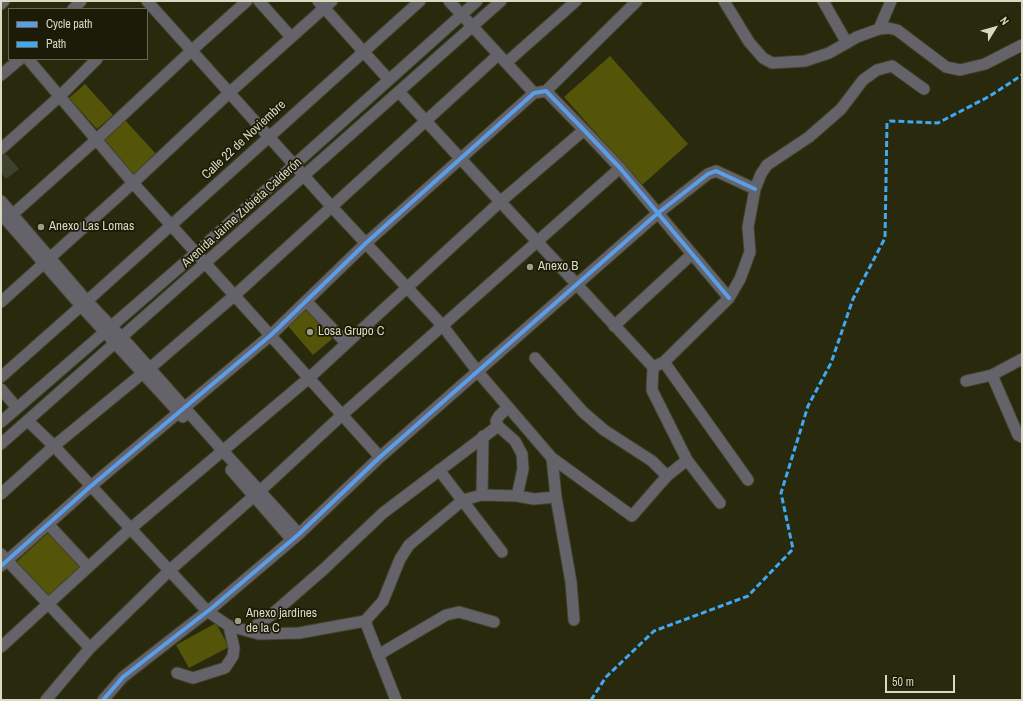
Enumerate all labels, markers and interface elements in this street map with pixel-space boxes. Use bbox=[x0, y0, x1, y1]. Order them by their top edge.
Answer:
legend bbox=[8, 8, 148, 60]
north arrow bbox=[975, 8, 1015, 48]
text: N bbox=[997, 14, 1012, 28]
text: Cycle path bbox=[46, 16, 93, 32]
text: Path bbox=[46, 36, 66, 52]
street label: Calle 22 de Noviembre bbox=[199, 97, 289, 183]
street label: Avenida Jaime Zubieta Calderón bbox=[179, 155, 305, 271]
place label: Anexo Las Lomas bbox=[49, 219, 134, 235]
marker: Anexo Las Lomas bbox=[36, 222, 46, 232]
place label: Anexo B bbox=[538, 259, 578, 275]
marker: Anexo B bbox=[525, 262, 535, 272]
place label: Losa Grupo C bbox=[318, 324, 384, 340]
marker: Losa Grupo C bbox=[305, 327, 315, 337]
place label: Anexo jardines de la C bbox=[246, 606, 317, 637]
marker: Anexo jardines de la C bbox=[233, 616, 243, 626]
scale bar bbox=[887, 667, 957, 693]
text: 50 m bbox=[892, 674, 914, 690]

